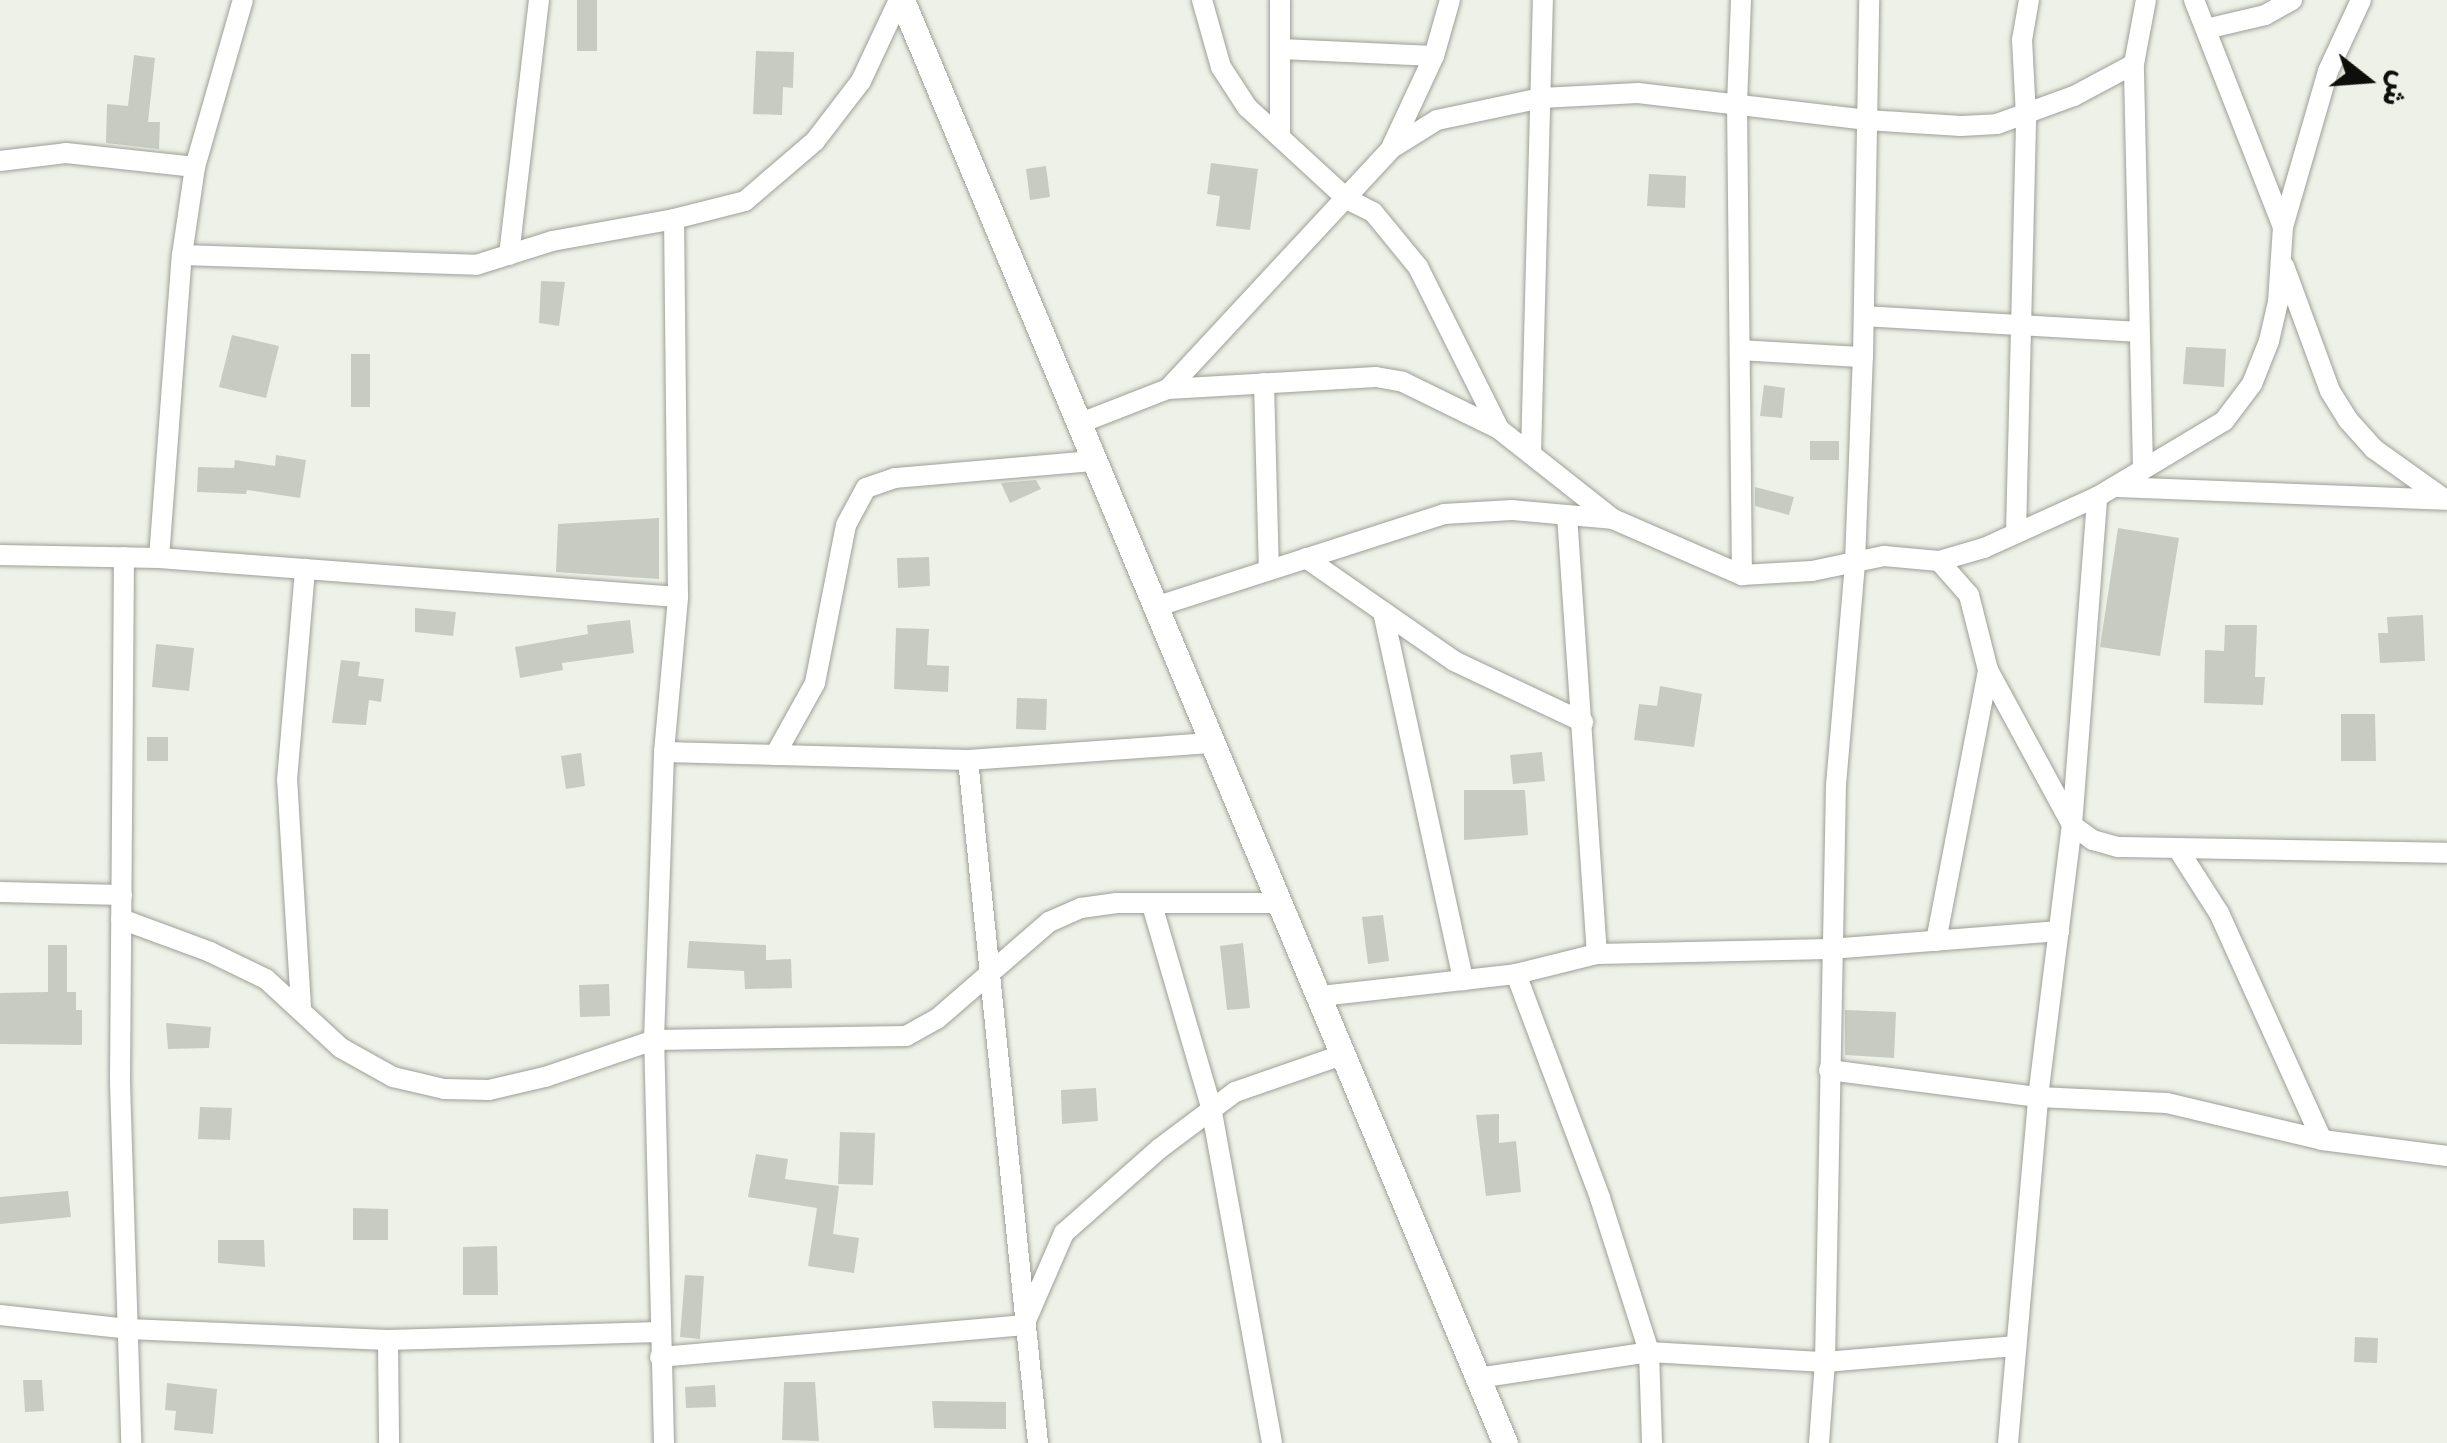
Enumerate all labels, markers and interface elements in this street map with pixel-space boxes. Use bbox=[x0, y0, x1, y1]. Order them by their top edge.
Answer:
north arrow bbox=[2317, 30, 2417, 130]
text: ش bbox=[2375, 67, 2417, 111]

